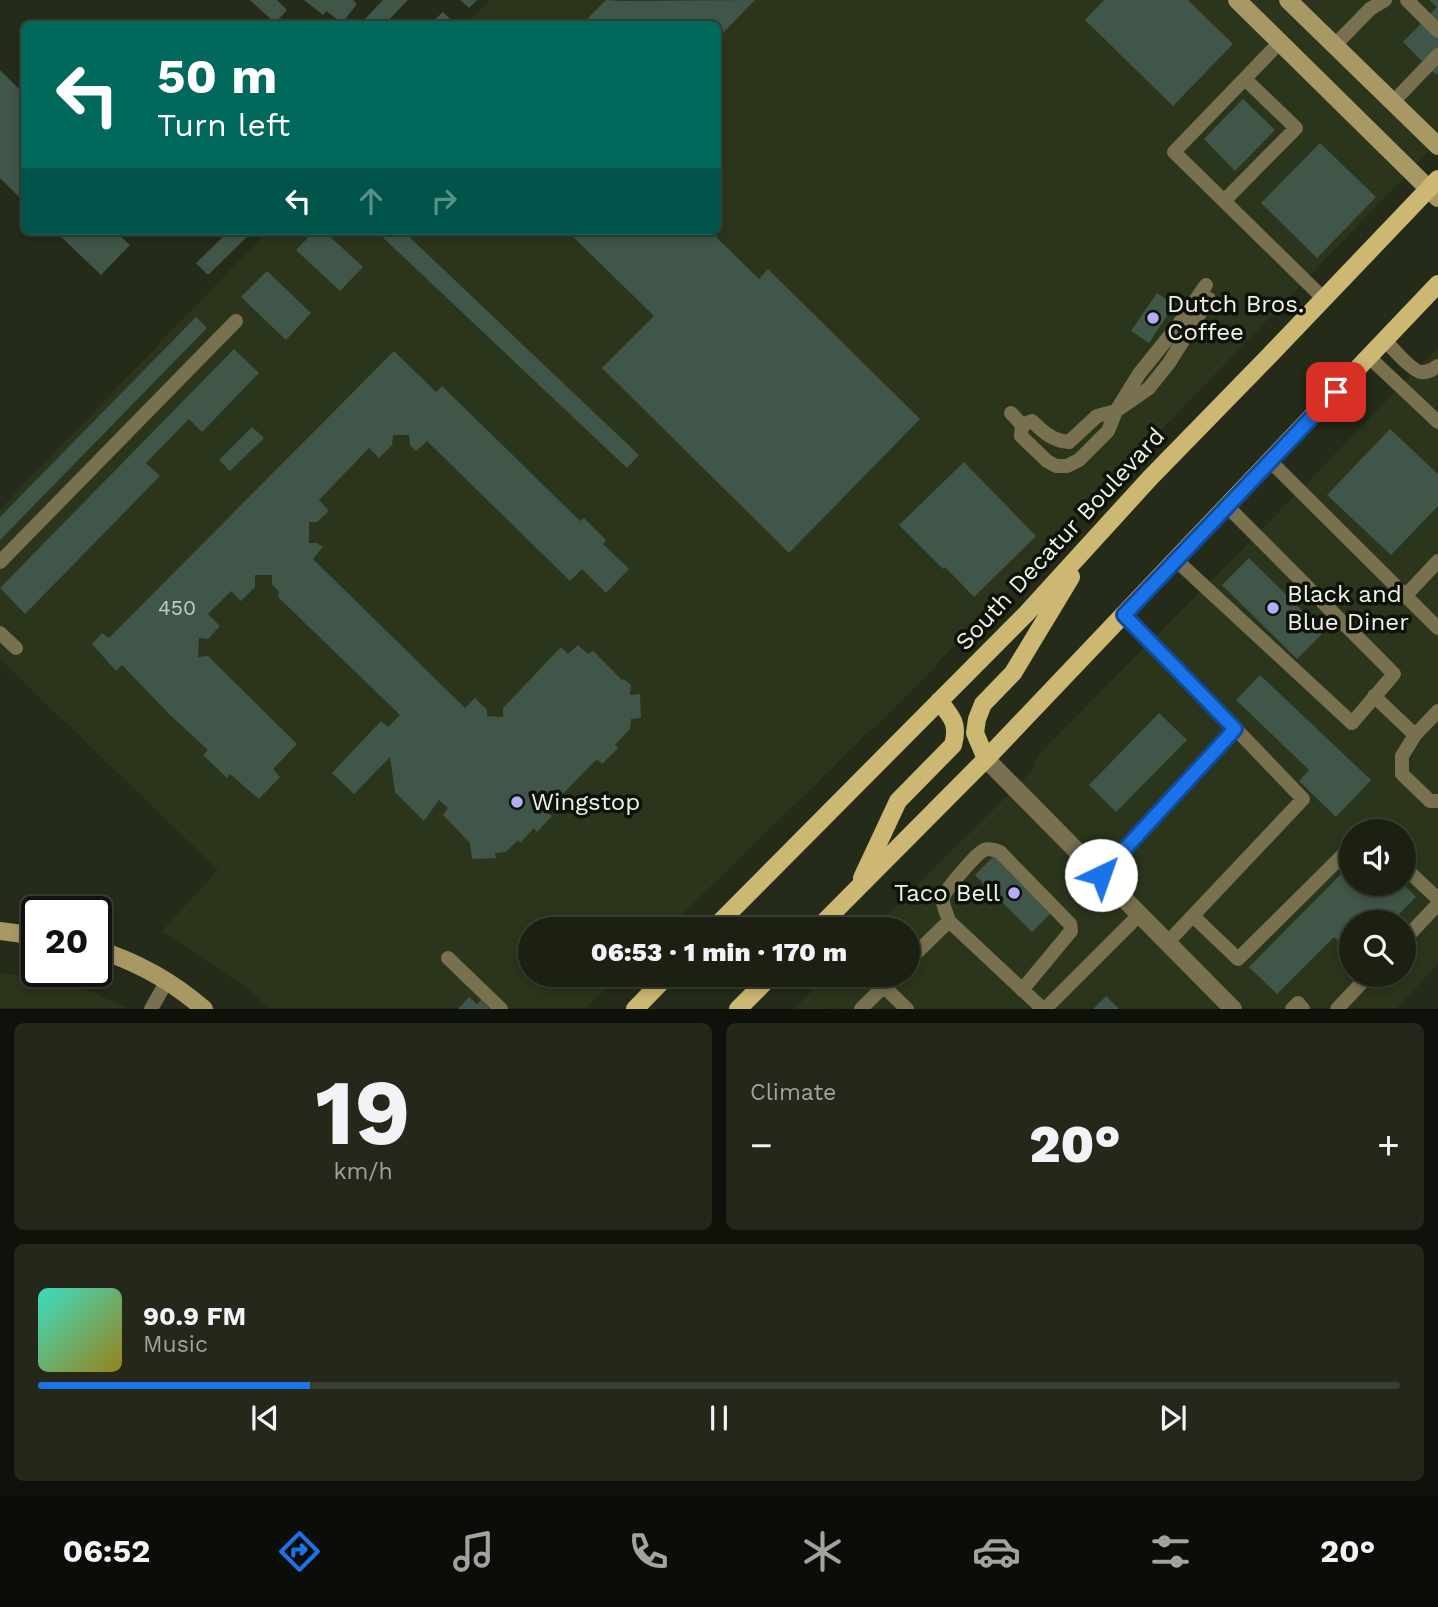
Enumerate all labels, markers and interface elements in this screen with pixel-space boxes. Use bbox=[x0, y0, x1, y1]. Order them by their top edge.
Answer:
text: 50 m bbox=[157, 47, 277, 105]
icon: left bbox=[42, 49, 133, 140]
text: Turn left bbox=[157, 106, 290, 144]
icon: left bbox=[279, 182, 317, 220]
icon: ahead bbox=[352, 182, 390, 220]
icon: right bbox=[425, 182, 463, 220]
place label: Dutch Bros. Coffee bbox=[1167, 290, 1304, 346]
marker: Dutch Bros. Coffee bbox=[1145, 310, 1161, 326]
pin bbox=[1306, 362, 1366, 422]
icon: arrive bbox=[1317, 373, 1355, 411]
street label: South Decatur Boulevard bbox=[950, 422, 1170, 656]
place label: Black and Blue Diner bbox=[1287, 580, 1409, 636]
house number: 450 bbox=[158, 595, 196, 620]
marker: Black and Blue Diner bbox=[1265, 600, 1281, 616]
place label: Wingstop bbox=[531, 788, 640, 816]
marker: Wingstop bbox=[509, 794, 525, 810]
map controls bbox=[1339, 819, 1416, 987]
button: sound bbox=[1339, 819, 1416, 896]
position arrow bbox=[1064, 838, 1138, 912]
place label: Taco Bell bbox=[894, 879, 1001, 907]
marker: Taco Bell bbox=[1006, 885, 1022, 901]
speed limit sign: 20 bbox=[21, 896, 112, 987]
button: search bbox=[1339, 910, 1416, 987]
text: 06:53 · 1 min · 170 m bbox=[591, 937, 847, 967]
text: 19 bbox=[315, 1059, 411, 1166]
text: Climate bbox=[750, 1079, 836, 1106]
text: 20° bbox=[1029, 1114, 1121, 1175]
text: − bbox=[750, 1123, 773, 1167]
text: + bbox=[1377, 1123, 1400, 1167]
text: km/h bbox=[333, 1158, 393, 1185]
text: 90.9 FM bbox=[143, 1301, 246, 1331]
text: Music bbox=[143, 1331, 208, 1358]
icon: previous bbox=[246, 1399, 284, 1437]
icon: pause bbox=[700, 1399, 738, 1437]
icon: next bbox=[1154, 1399, 1192, 1437]
icon: directions bbox=[275, 1527, 324, 1576]
icon: music bbox=[449, 1527, 498, 1576]
icon: phone bbox=[624, 1527, 673, 1576]
icon: climate bbox=[798, 1527, 847, 1576]
icon: car bbox=[972, 1527, 1021, 1576]
icon: filters bbox=[1146, 1527, 1195, 1576]
text: 06:52 bbox=[63, 1532, 150, 1570]
text: 20° bbox=[1320, 1532, 1375, 1570]

